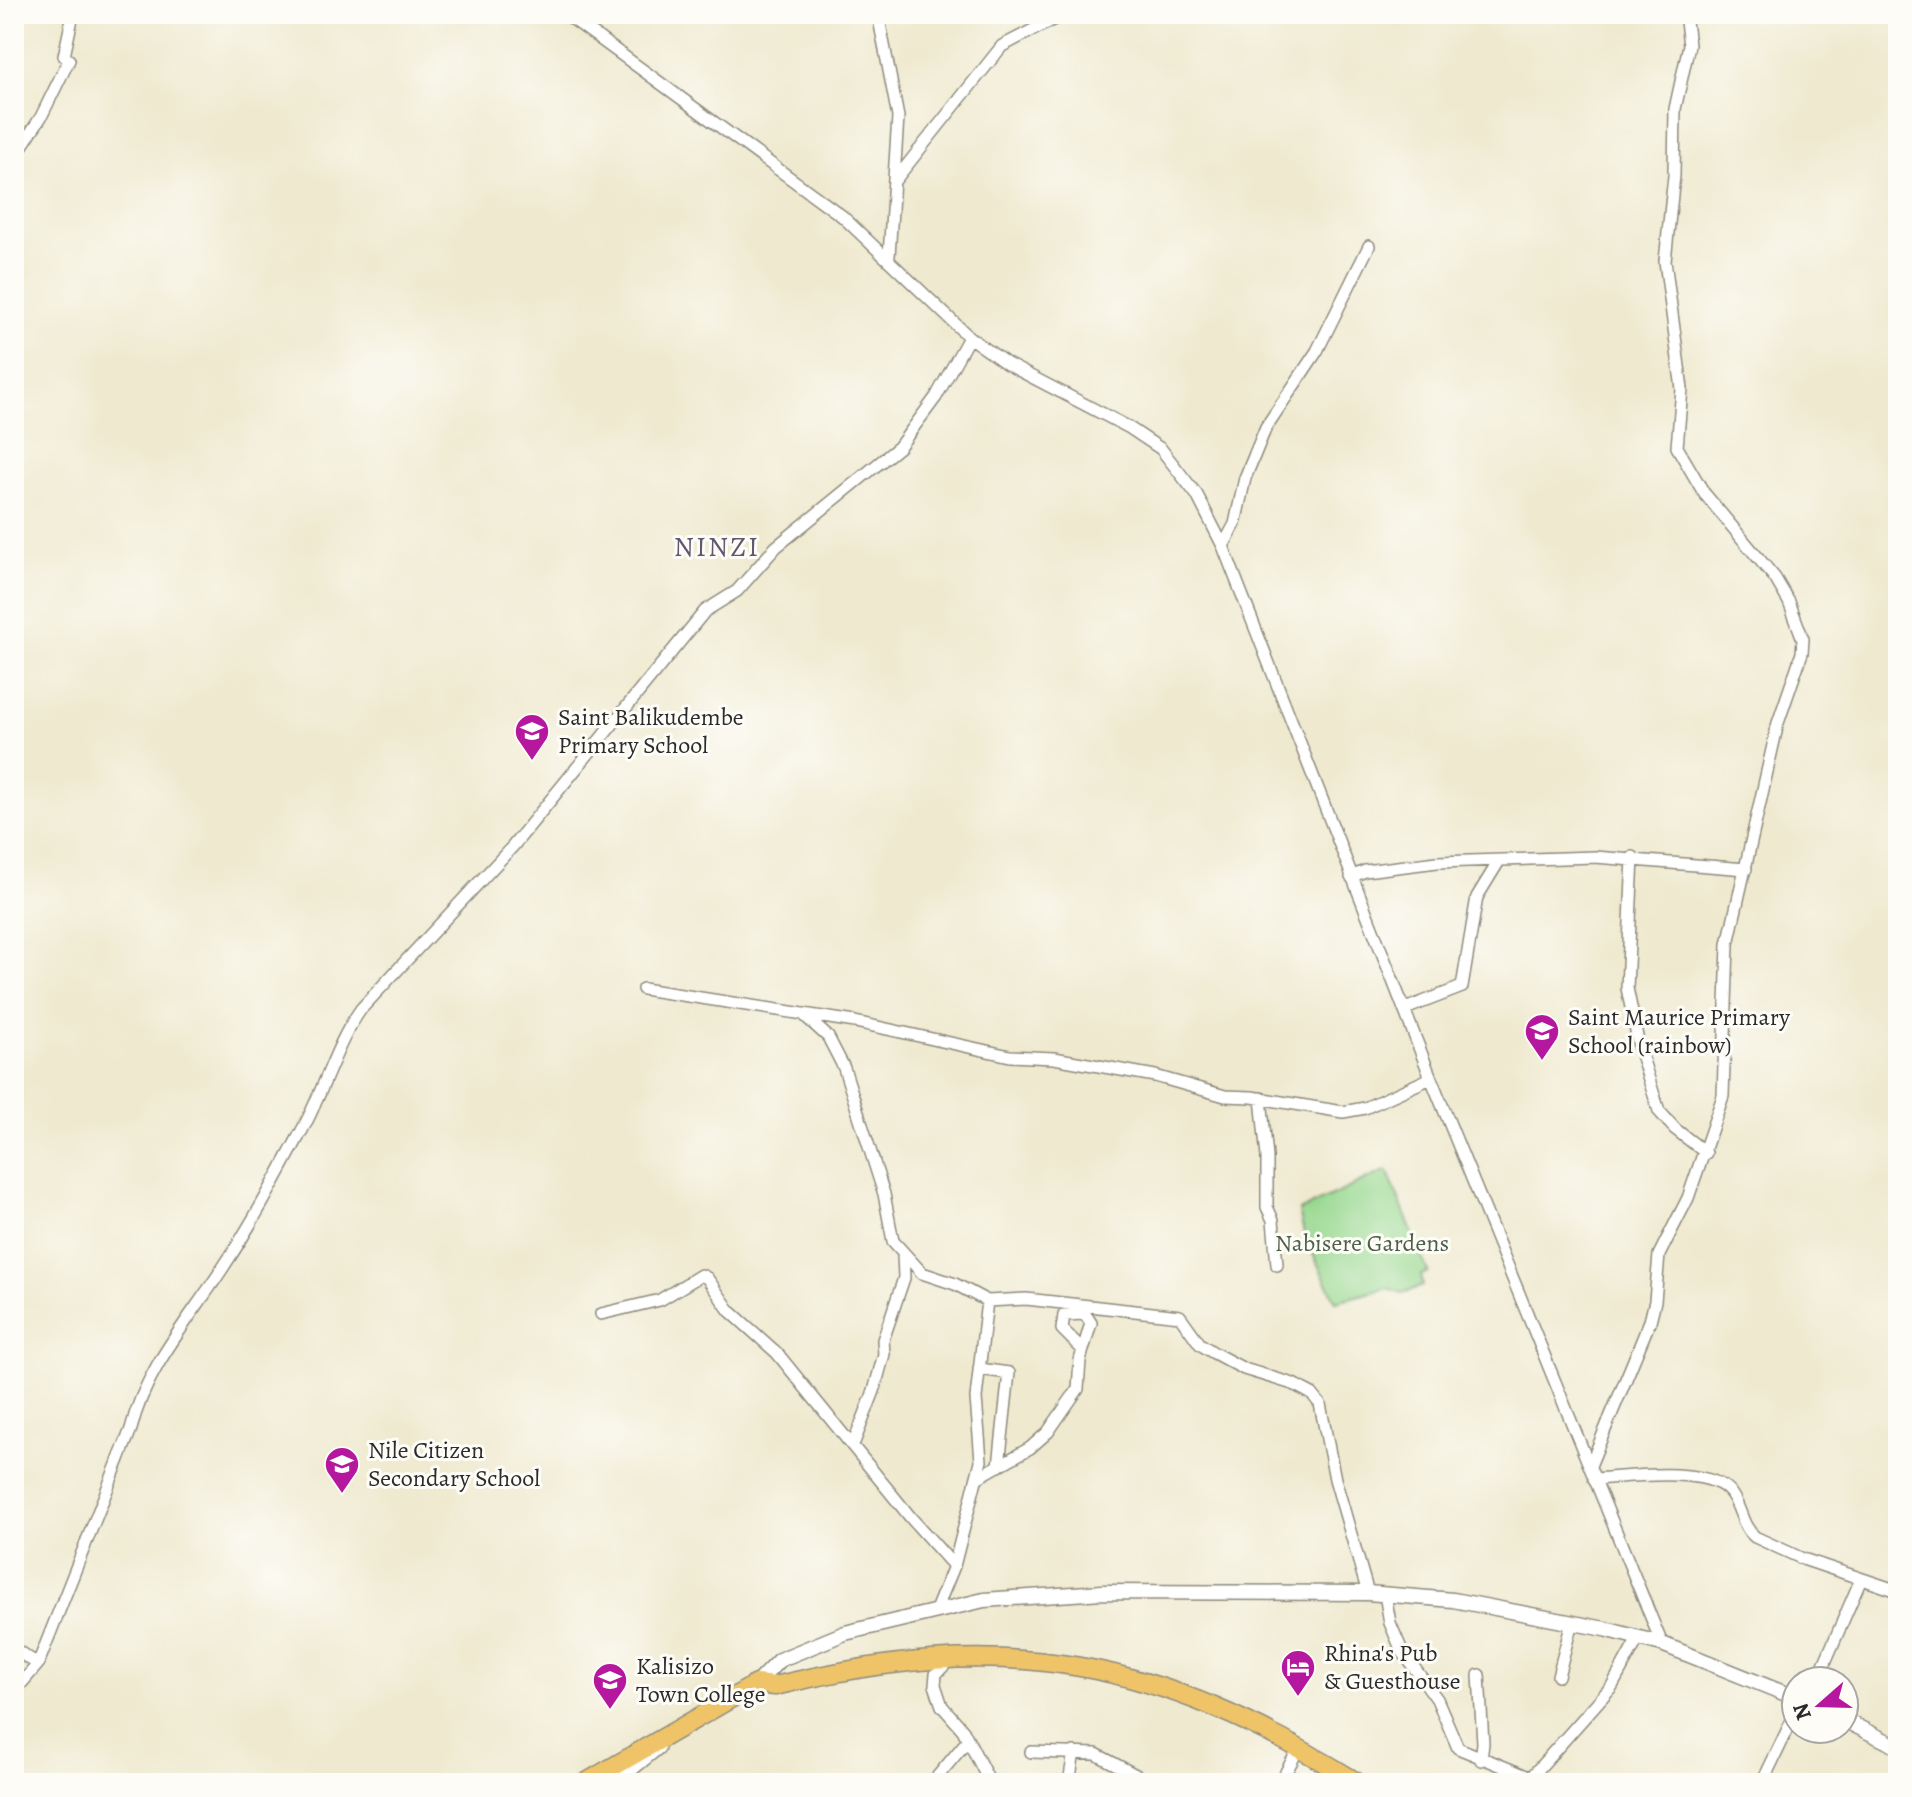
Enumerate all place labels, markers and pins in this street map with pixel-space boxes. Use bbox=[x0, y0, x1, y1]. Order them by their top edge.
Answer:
place label: Saint Balikudembe Primary School bbox=[558, 701, 744, 761]
school or university icon: Saint Balikudembe Primary School bbox=[513, 712, 551, 762]
place label: Saint Maurice Primary School (rainbow) bbox=[1568, 1001, 1790, 1061]
school or university icon: Saint Maurice Primary School (rainbow) bbox=[1523, 1012, 1561, 1062]
place label: Nile Citizen Secondary School bbox=[368, 1434, 540, 1494]
school or university icon: Nile Citizen Secondary School bbox=[323, 1445, 361, 1495]
place label: Rhina's Pub & Guesthouse bbox=[1324, 1637, 1461, 1697]
hotel icon: Rhina's Pub & Guesthouse bbox=[1279, 1648, 1317, 1698]
place label: Kalisizo Town College bbox=[636, 1650, 766, 1710]
school or university icon: Kalisizo Town College bbox=[591, 1661, 629, 1711]

